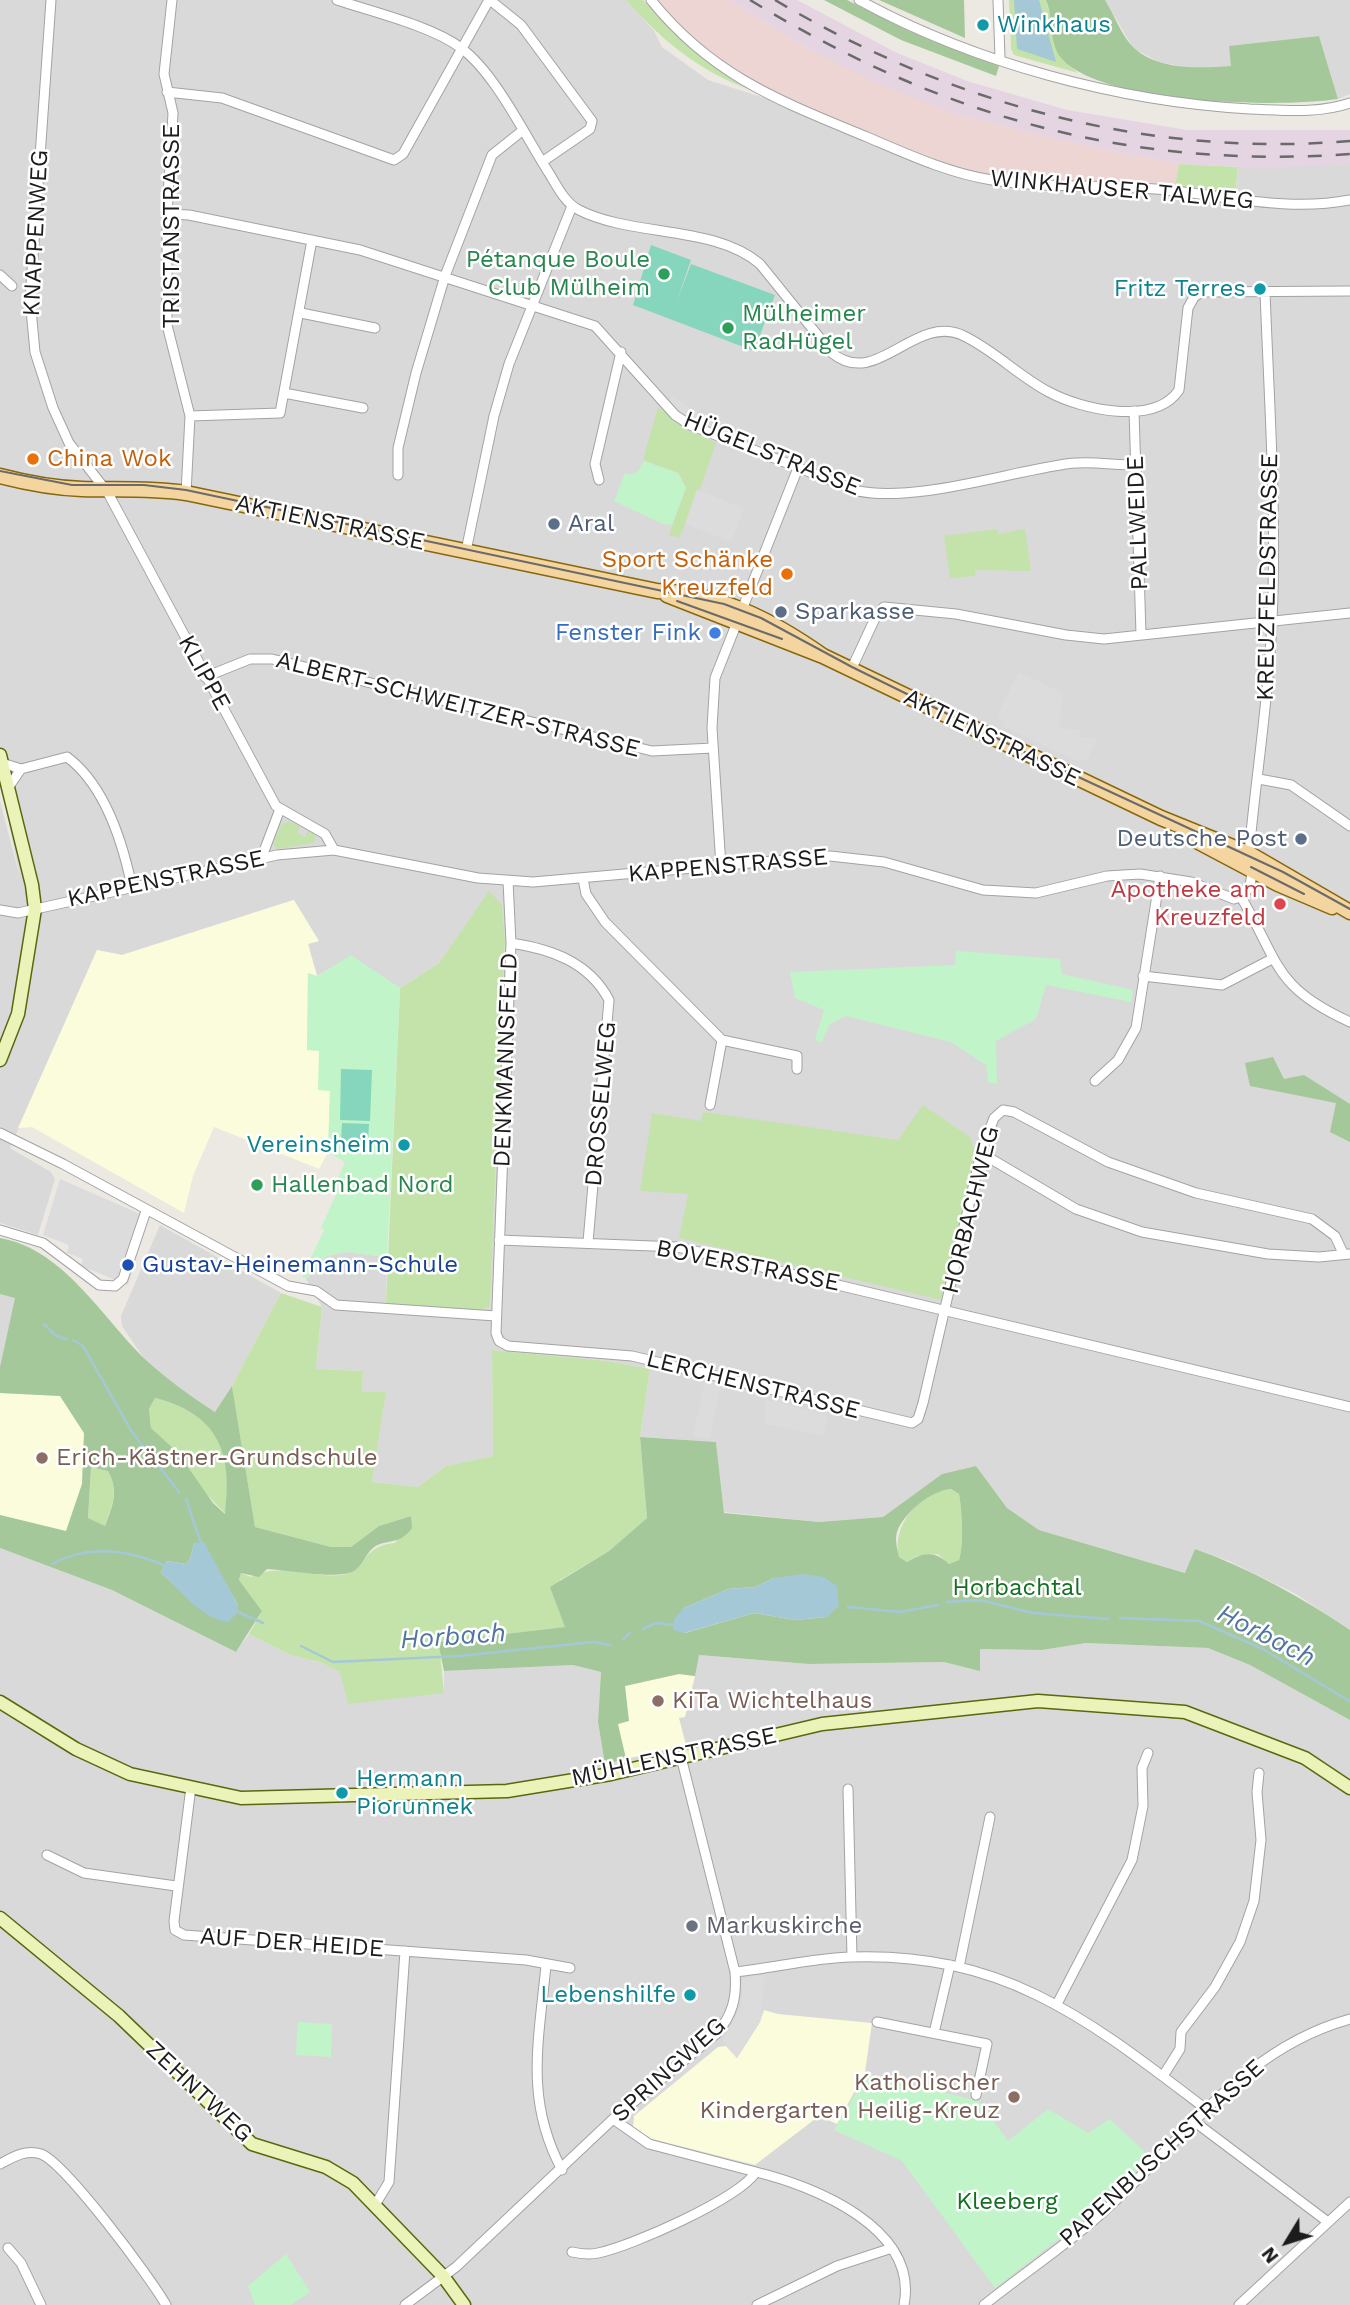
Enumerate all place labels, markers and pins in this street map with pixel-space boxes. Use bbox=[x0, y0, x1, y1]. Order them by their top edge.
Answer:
place label: Winkhaus bbox=[997, 11, 1111, 39]
marker: Winkhaus bbox=[975, 17, 991, 33]
place label: Pétanque Boule Club Mülheim bbox=[466, 246, 650, 302]
marker: Pétanque Boule Club Mülheim bbox=[656, 266, 672, 282]
place label: Fritz Terres bbox=[1114, 275, 1246, 303]
marker: Fritz Terres bbox=[1252, 281, 1268, 297]
place label: Mülheimer RadHügel bbox=[742, 300, 866, 356]
marker: Mülheimer RadHügel bbox=[720, 320, 736, 336]
place label: China Wok bbox=[47, 445, 172, 473]
marker: China Wok bbox=[25, 451, 41, 467]
place label: Aral bbox=[568, 510, 614, 538]
marker: Aral bbox=[546, 516, 562, 532]
place label: Sport Schänke Kreuzfeld bbox=[602, 546, 773, 602]
marker: Sport Schänke Kreuzfeld bbox=[779, 566, 795, 582]
place label: Sparkasse bbox=[795, 598, 915, 626]
marker: Sparkasse bbox=[773, 604, 789, 620]
place label: Fenster Fink bbox=[555, 619, 701, 647]
marker: Fenster Fink bbox=[707, 625, 723, 641]
place label: Deutsche Post bbox=[1116, 825, 1287, 853]
marker: Deutsche Post bbox=[1293, 831, 1309, 847]
place label: Apotheke am Kreuzfeld bbox=[1111, 876, 1266, 932]
marker: Apotheke am Kreuzfeld bbox=[1272, 896, 1288, 912]
place label: Vereinsheim bbox=[247, 1131, 390, 1159]
marker: Vereinsheim bbox=[396, 1137, 412, 1153]
place label: Hallenbad Nord bbox=[271, 1171, 454, 1199]
marker: Hallenbad Nord bbox=[249, 1177, 265, 1193]
place label: Gustav-Heinemann-Schule bbox=[142, 1251, 458, 1279]
marker: Gustav-Heinemann-Schule bbox=[120, 1257, 136, 1273]
place label: Erich-Kästner-Grundschule bbox=[56, 1444, 378, 1472]
marker: Erich-Kästner-Grundschule bbox=[34, 1450, 50, 1466]
place label: KiTa Wichtelhaus bbox=[672, 1687, 872, 1715]
marker: KiTa Wichtelhaus bbox=[650, 1693, 666, 1709]
place label: Hermann Piorunnek bbox=[356, 1765, 473, 1821]
marker: Hermann Piorunnek bbox=[334, 1785, 350, 1801]
place label: Markuskirche bbox=[706, 1912, 862, 1940]
marker: Markuskirche bbox=[684, 1918, 700, 1934]
place label: Lebenshilfe bbox=[540, 1981, 676, 2009]
marker: Lebenshilfe bbox=[682, 1987, 698, 2003]
place label: Katholischer Kindergarten Heilig-Kreuz bbox=[700, 2069, 1000, 2125]
marker: Katholischer Kindergarten Heilig-Kreuz bbox=[1006, 2089, 1022, 2105]

